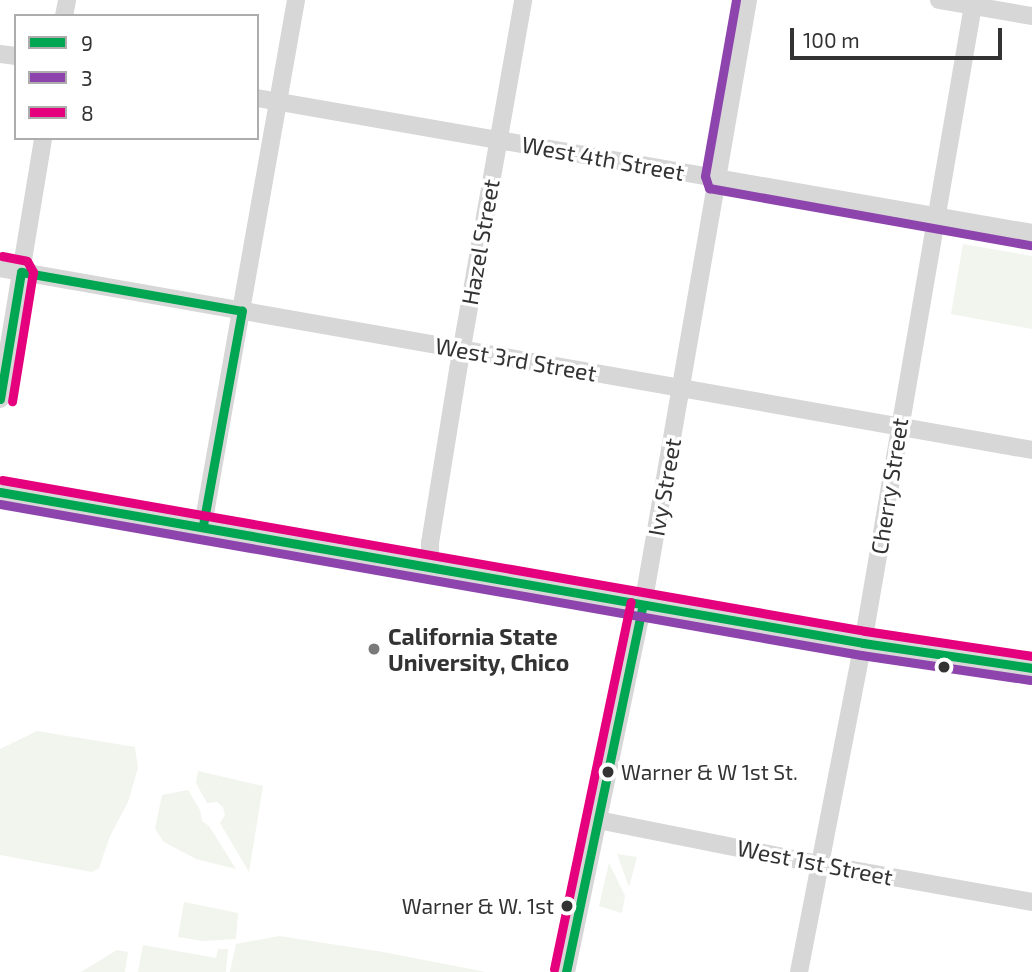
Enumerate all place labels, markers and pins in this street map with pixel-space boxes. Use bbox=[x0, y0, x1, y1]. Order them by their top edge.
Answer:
place label: California State University, Chico bbox=[388, 622, 569, 676]
marker: California State University, Chico bbox=[366, 641, 382, 657]
unlabelled marker bbox=[937, 660, 951, 674]
place label: Warner & W 1st St. bbox=[621, 759, 799, 785]
marker: Warner & W 1st St. bbox=[601, 765, 615, 779]
place label: Warner & W. 1st bbox=[401, 893, 554, 919]
marker: Warner & W. 1st bbox=[560, 899, 574, 913]

